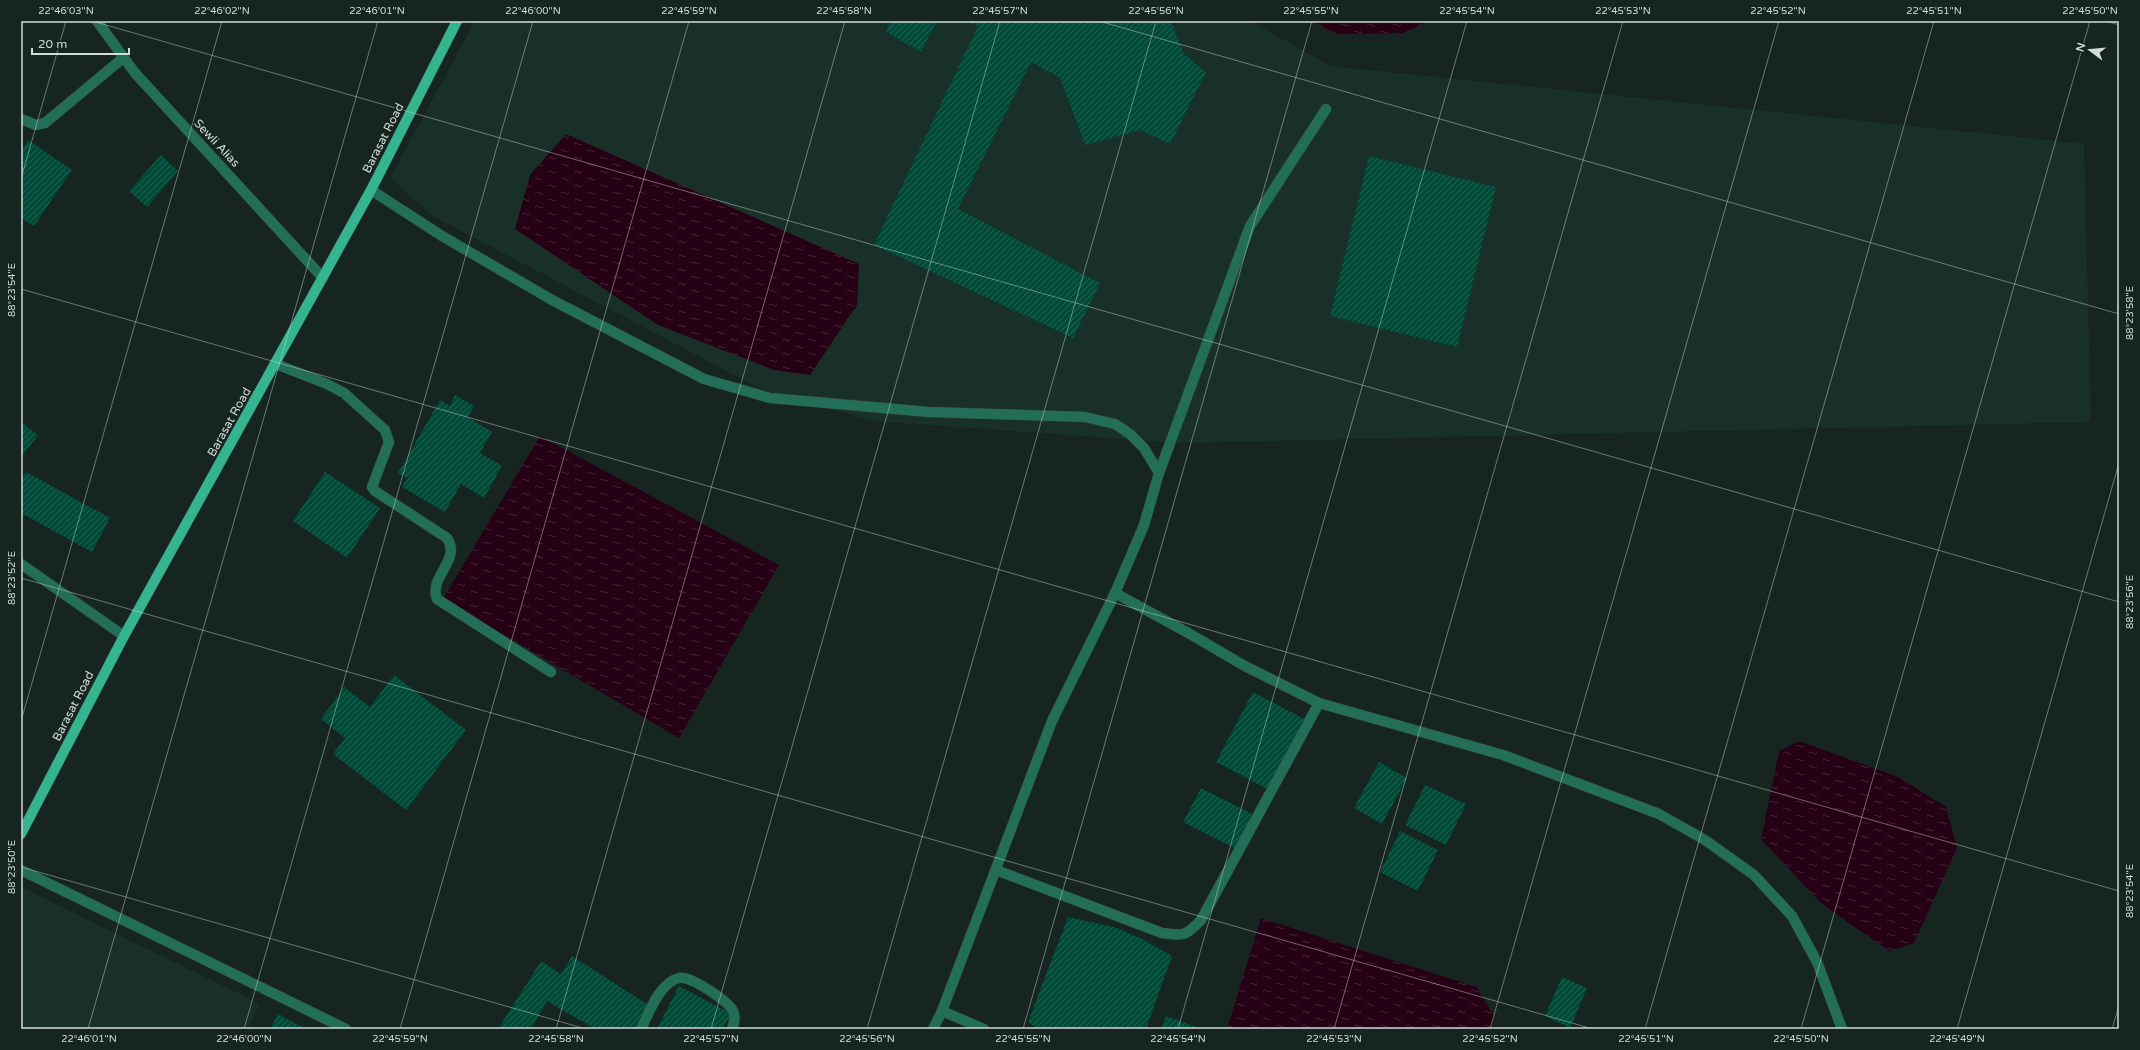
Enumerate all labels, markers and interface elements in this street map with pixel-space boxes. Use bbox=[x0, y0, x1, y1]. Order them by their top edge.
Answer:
text: 22°46'03"N bbox=[38, 5, 94, 17]
text: 22°46'02"N bbox=[194, 5, 250, 17]
text: 22°46'01"N bbox=[349, 5, 405, 17]
text: 22°46'00"N bbox=[505, 5, 561, 17]
text: 22°45'59"N bbox=[661, 5, 717, 17]
text: 22°45'58"N bbox=[816, 5, 872, 17]
text: 22°45'57"N bbox=[972, 5, 1028, 17]
text: 22°45'56"N bbox=[1128, 5, 1184, 17]
text: 22°45'55"N bbox=[1283, 5, 1339, 17]
text: 22°45'54"N bbox=[1439, 5, 1495, 17]
text: 22°45'53"N bbox=[1595, 5, 1651, 17]
text: 22°45'52"N bbox=[1750, 5, 1806, 17]
text: 22°45'51"N bbox=[1906, 5, 1962, 17]
text: 22°45'50"N bbox=[2062, 5, 2118, 17]
scale bar bbox=[32, 30, 129, 56]
north arrow bbox=[2070, 30, 2110, 70]
text: 20 m bbox=[38, 37, 67, 51]
text: N bbox=[2073, 41, 2088, 53]
street label: Barasat Road bbox=[359, 101, 407, 175]
street label: Sewli Alias bbox=[191, 116, 243, 170]
text: 88°23'54"E bbox=[6, 263, 18, 317]
text: 88°23'58"E bbox=[2124, 286, 2136, 340]
street label: Barasat Road bbox=[204, 385, 254, 459]
text: 88°23'52"E bbox=[6, 551, 18, 605]
text: 88°23'56"E bbox=[2124, 575, 2136, 629]
street label: Barasat Road bbox=[49, 669, 97, 743]
text: 88°23'50"E bbox=[6, 840, 18, 894]
text: 88°23'54"E bbox=[2124, 864, 2136, 918]
text: 22°46'01"N bbox=[61, 1033, 117, 1045]
text: 22°46'00"N bbox=[216, 1033, 272, 1045]
text: 22°45'59"N bbox=[372, 1033, 428, 1045]
text: 22°45'58"N bbox=[528, 1033, 584, 1045]
text: 22°45'57"N bbox=[683, 1033, 739, 1045]
text: 22°45'56"N bbox=[839, 1033, 895, 1045]
text: 22°45'55"N bbox=[995, 1033, 1051, 1045]
text: 22°45'54"N bbox=[1150, 1033, 1206, 1045]
text: 22°45'53"N bbox=[1306, 1033, 1362, 1045]
text: 22°45'52"N bbox=[1462, 1033, 1518, 1045]
text: 22°45'51"N bbox=[1618, 1033, 1674, 1045]
text: 22°45'50"N bbox=[1773, 1033, 1829, 1045]
text: 22°45'49"N bbox=[1929, 1033, 1985, 1045]

